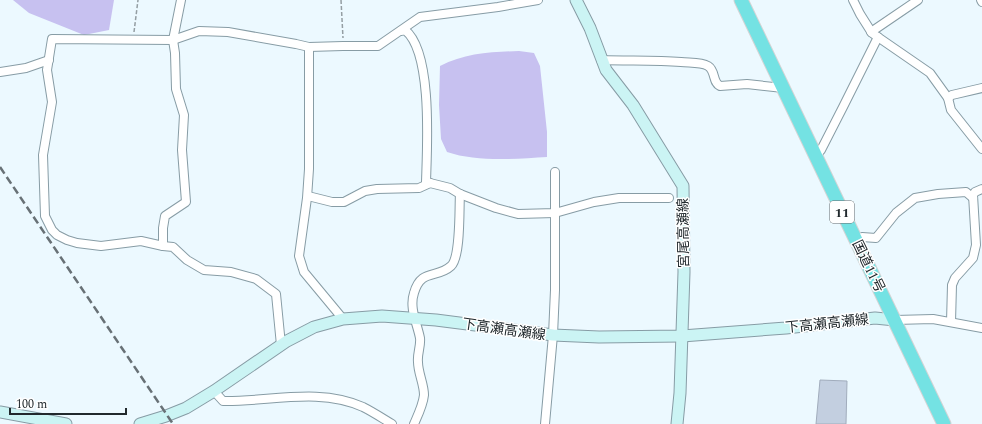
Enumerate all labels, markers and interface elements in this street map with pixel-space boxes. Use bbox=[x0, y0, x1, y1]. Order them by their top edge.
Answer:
street label: 宮尾高瀬線 bbox=[672, 198, 695, 268]
road number: 11 bbox=[830, 201, 854, 223]
street label: 国道11号 bbox=[847, 236, 890, 296]
street label: 下高瀬高瀬線 bbox=[784, 309, 870, 338]
street label: 下高瀬高瀬線 bbox=[461, 313, 547, 346]
scale bar bbox=[10, 390, 126, 416]
text: 100 m bbox=[16, 395, 47, 414]

